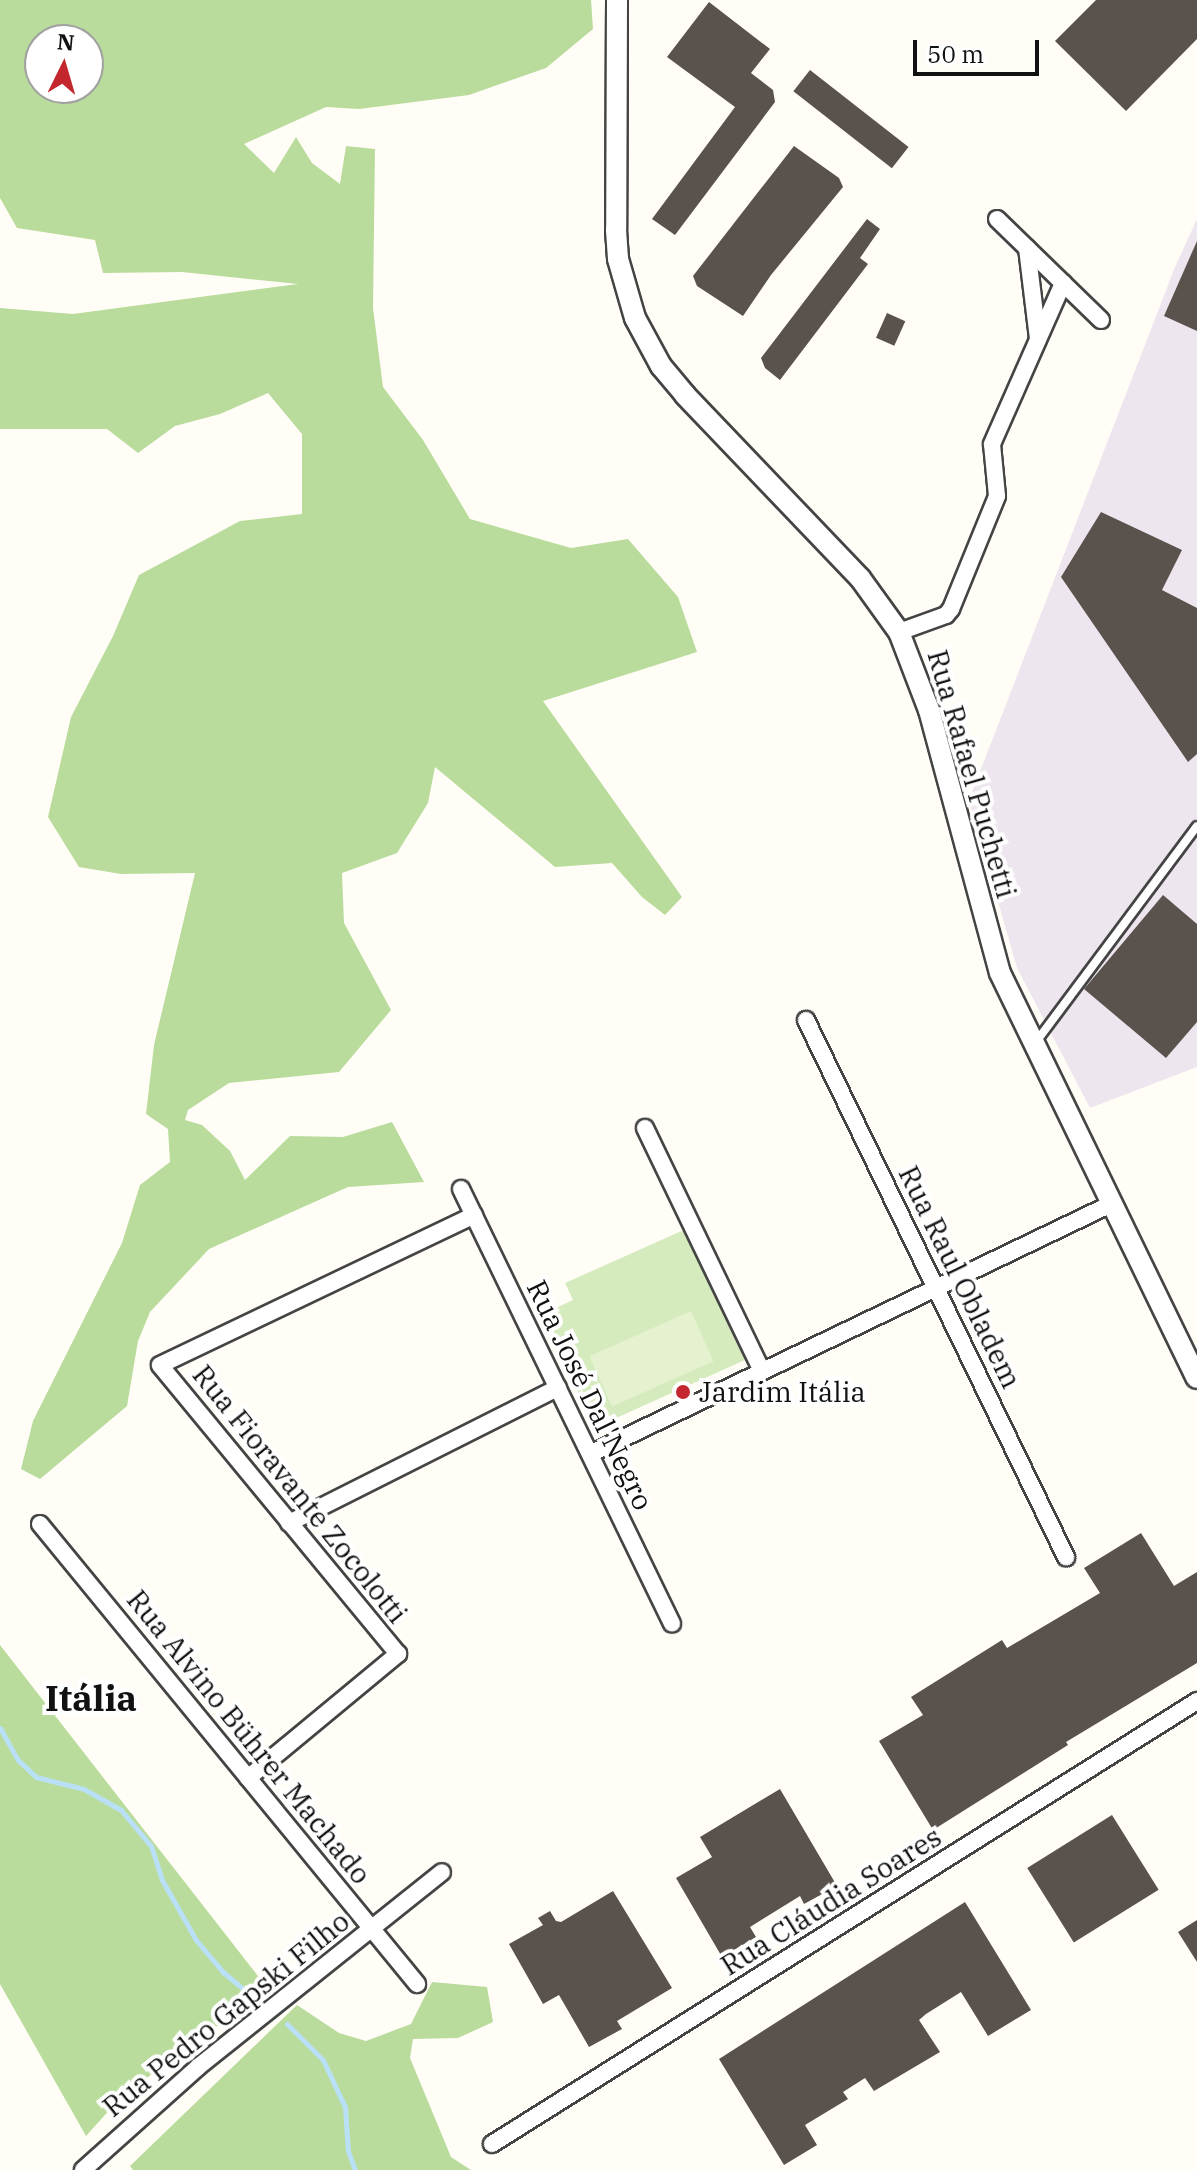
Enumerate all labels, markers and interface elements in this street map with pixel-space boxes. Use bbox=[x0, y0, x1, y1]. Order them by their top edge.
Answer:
north arrow bbox=[24, 24, 104, 104]
scale bar bbox=[917, 24, 1043, 74]
text: N bbox=[56, 26, 76, 57]
text: 50 m bbox=[927, 38, 984, 70]
street label: Rua Rafael Puchetti bbox=[920, 646, 1024, 902]
street label: Rua Raul Obladem bbox=[892, 1160, 1028, 1394]
street label: Rua José Dal'Negro bbox=[520, 1275, 660, 1515]
street label: Rua Fioravante Zocolotti bbox=[186, 1358, 414, 1630]
place label: Jardim Itália bbox=[699, 1375, 866, 1409]
marker: Jardim Itália bbox=[674, 1383, 692, 1401]
street label: Rua Alvino Bührer Machado bbox=[120, 1583, 378, 1891]
district label: Itália bbox=[45, 1676, 137, 1720]
street label: Rua Cláudia Soares bbox=[715, 1820, 947, 1982]
street label: Rua Pedro Gapski Filho bbox=[96, 1904, 356, 2124]

